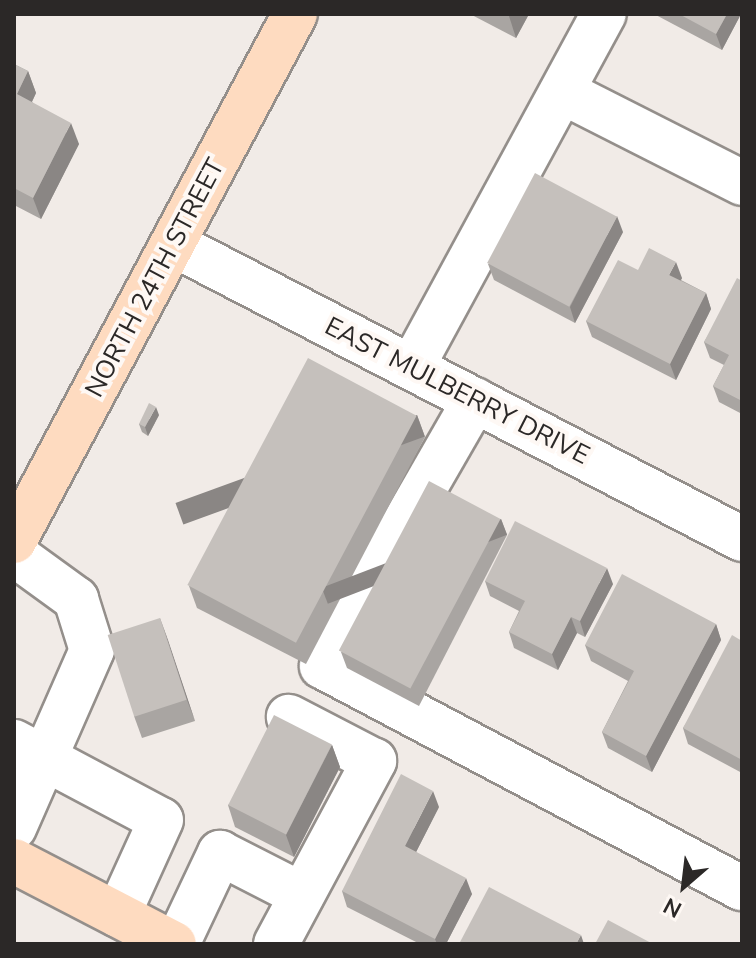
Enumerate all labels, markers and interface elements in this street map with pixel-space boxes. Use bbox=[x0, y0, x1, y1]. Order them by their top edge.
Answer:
street label: NORTH 24TH STREET bbox=[79, 153, 231, 403]
street label: EAST MULBERRY DRIVE bbox=[320, 311, 594, 471]
north arrow bbox=[644, 846, 724, 926]
text: N bbox=[658, 890, 687, 924]

